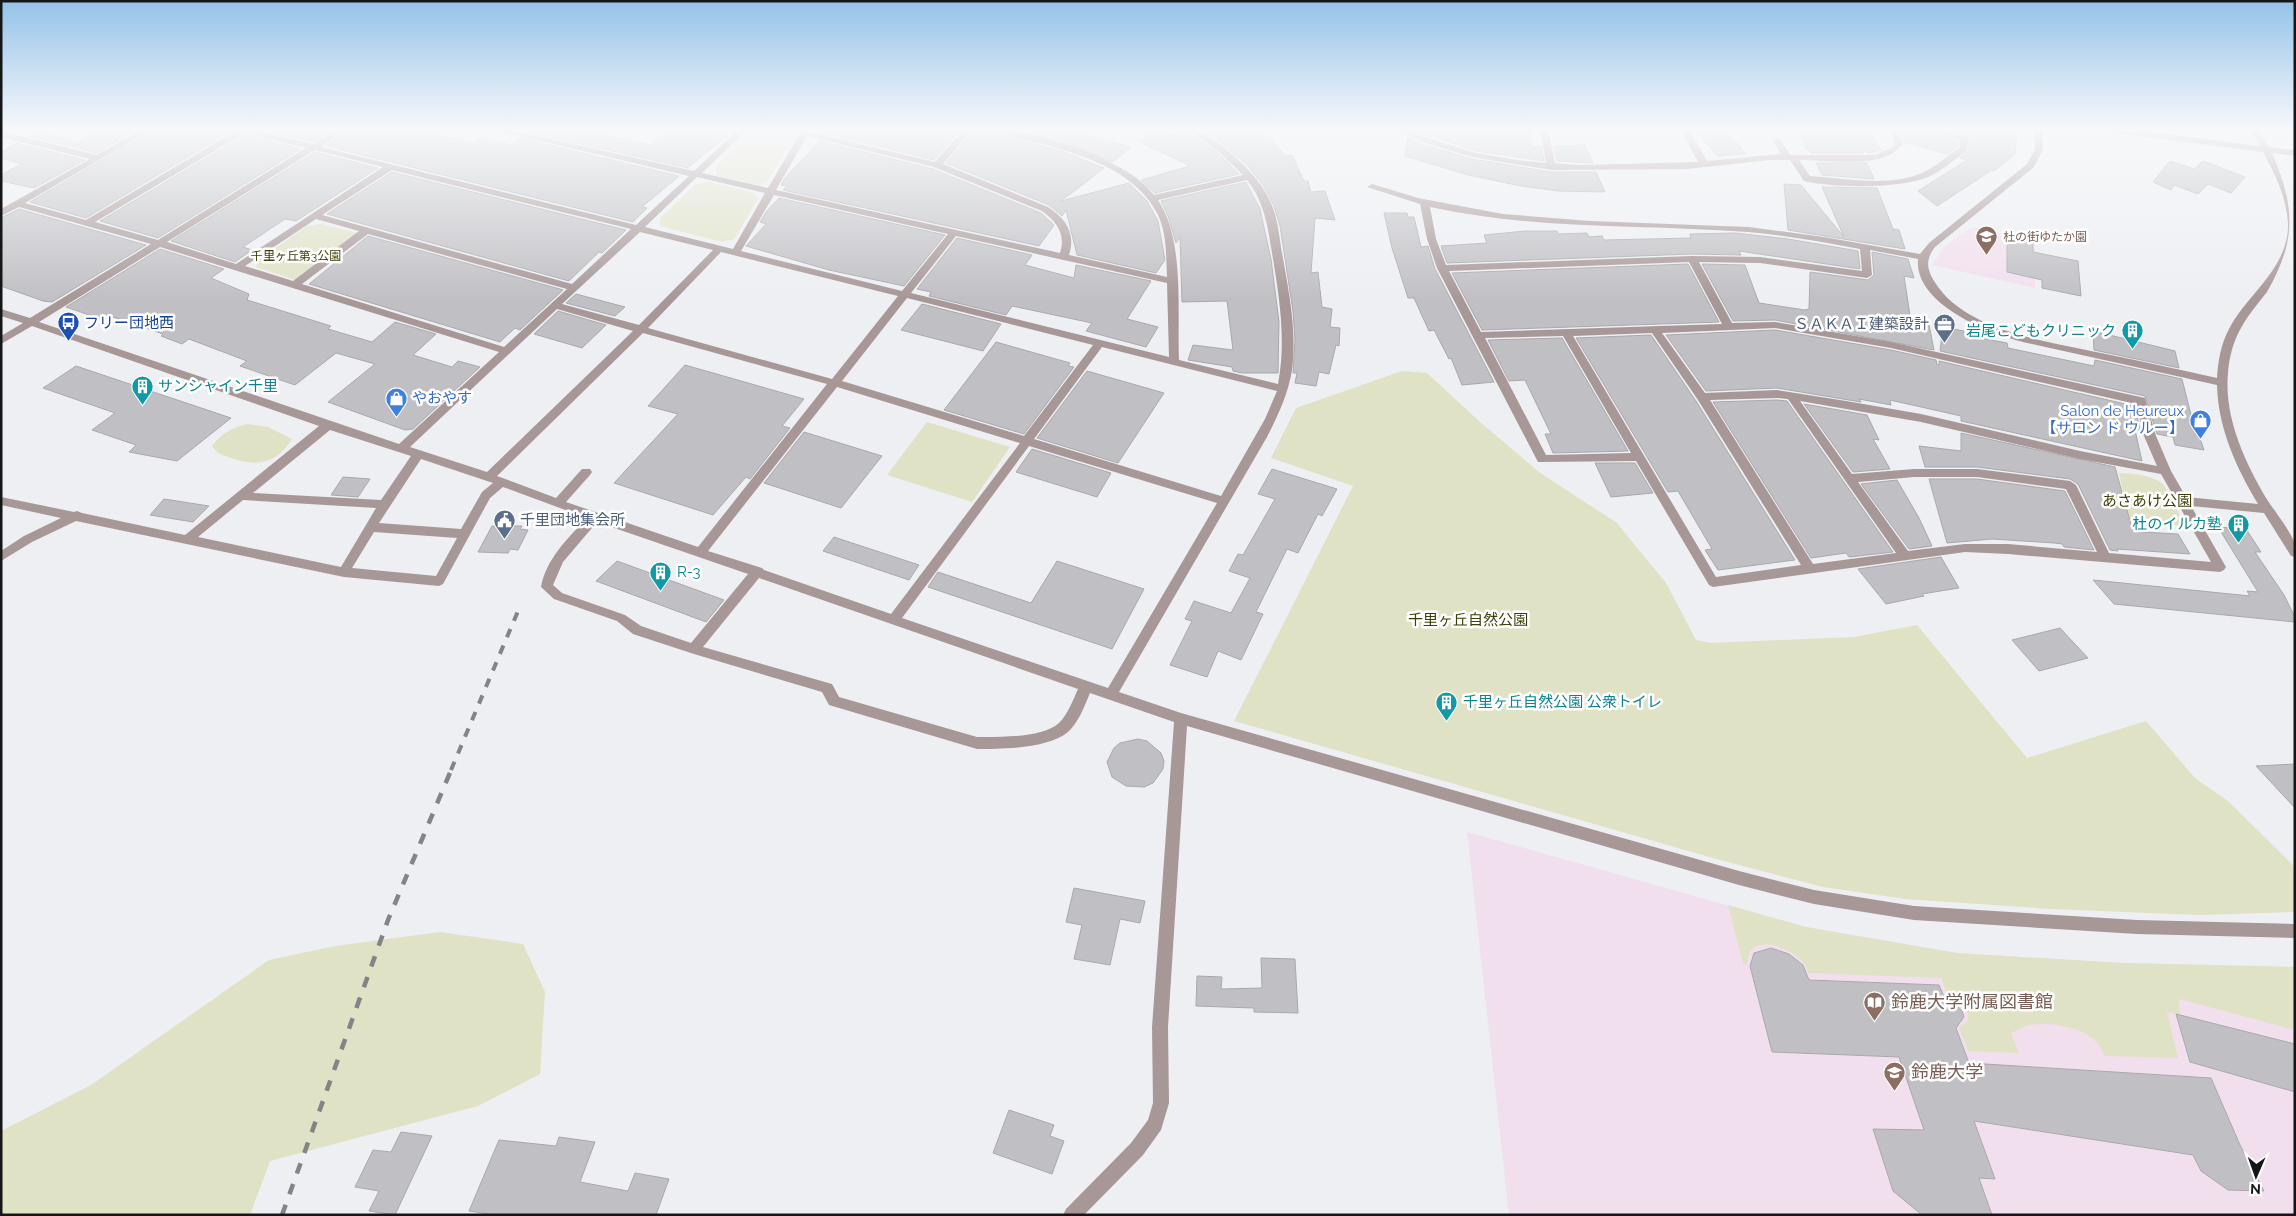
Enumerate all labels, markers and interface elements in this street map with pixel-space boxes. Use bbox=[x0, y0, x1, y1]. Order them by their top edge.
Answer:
school or university icon: 杜の街ゆたか園 bbox=[1975, 225, 1999, 256]
place label: 杜の街ゆたか園 bbox=[2003, 230, 2087, 244]
park label: 千里ヶ丘第3公園 bbox=[251, 249, 341, 263]
bus stop icon: フリー団地西 bbox=[56, 311, 80, 342]
office icon: ＳＡＫＡＩ建築設計 bbox=[1933, 312, 1957, 343]
place label: フリー団地西 bbox=[84, 314, 174, 332]
place label: ＳＡＫＡＩ建築設計 bbox=[1794, 315, 1929, 333]
building icon: 岩尾こどもクリニック bbox=[2120, 319, 2144, 350]
place label: 岩尾こどもクリニック bbox=[1966, 322, 2116, 340]
building icon: サンシャイン千里 bbox=[130, 374, 154, 405]
place label: サンシャイン千里 bbox=[158, 377, 278, 395]
shop icon: やおやす bbox=[384, 386, 408, 417]
place label: やおやす bbox=[412, 389, 472, 407]
place label: Salon de Heureux 【サロン ド ウルー】 bbox=[2041, 402, 2184, 437]
shop icon: Salon de Heureux 【サロン ド ウルー】 bbox=[2188, 408, 2212, 439]
park label: あさあけ公園 bbox=[2102, 492, 2192, 510]
public building icon: 千里団地集会所 bbox=[492, 508, 516, 539]
place label: 千里団地集会所 bbox=[520, 511, 625, 529]
building icon: 杜のイルカ塾 bbox=[2226, 512, 2250, 543]
place label: 杜のイルカ塾 bbox=[2132, 515, 2222, 533]
building icon: R-3 bbox=[649, 560, 673, 591]
place label: R-3 bbox=[677, 563, 701, 581]
park label: 千里ヶ丘自然公園 bbox=[1408, 611, 1528, 629]
building icon: 千里ヶ丘自然公園 公衆トイレ bbox=[1435, 690, 1459, 721]
place label: 千里ヶ丘自然公園 公衆トイレ bbox=[1463, 693, 1662, 711]
library icon: 鈴鹿大学附属図書館 bbox=[1863, 990, 1887, 1021]
place label: 鈴鹿大学附属図書館 bbox=[1891, 991, 2053, 1012]
school or university icon: 鈴鹿大学 bbox=[1883, 1060, 1907, 1091]
place label: 鈴鹿大学 bbox=[1911, 1061, 1983, 1082]
north arrow bbox=[2231, 1151, 2281, 1201]
text: N bbox=[2250, 1181, 2261, 1197]

